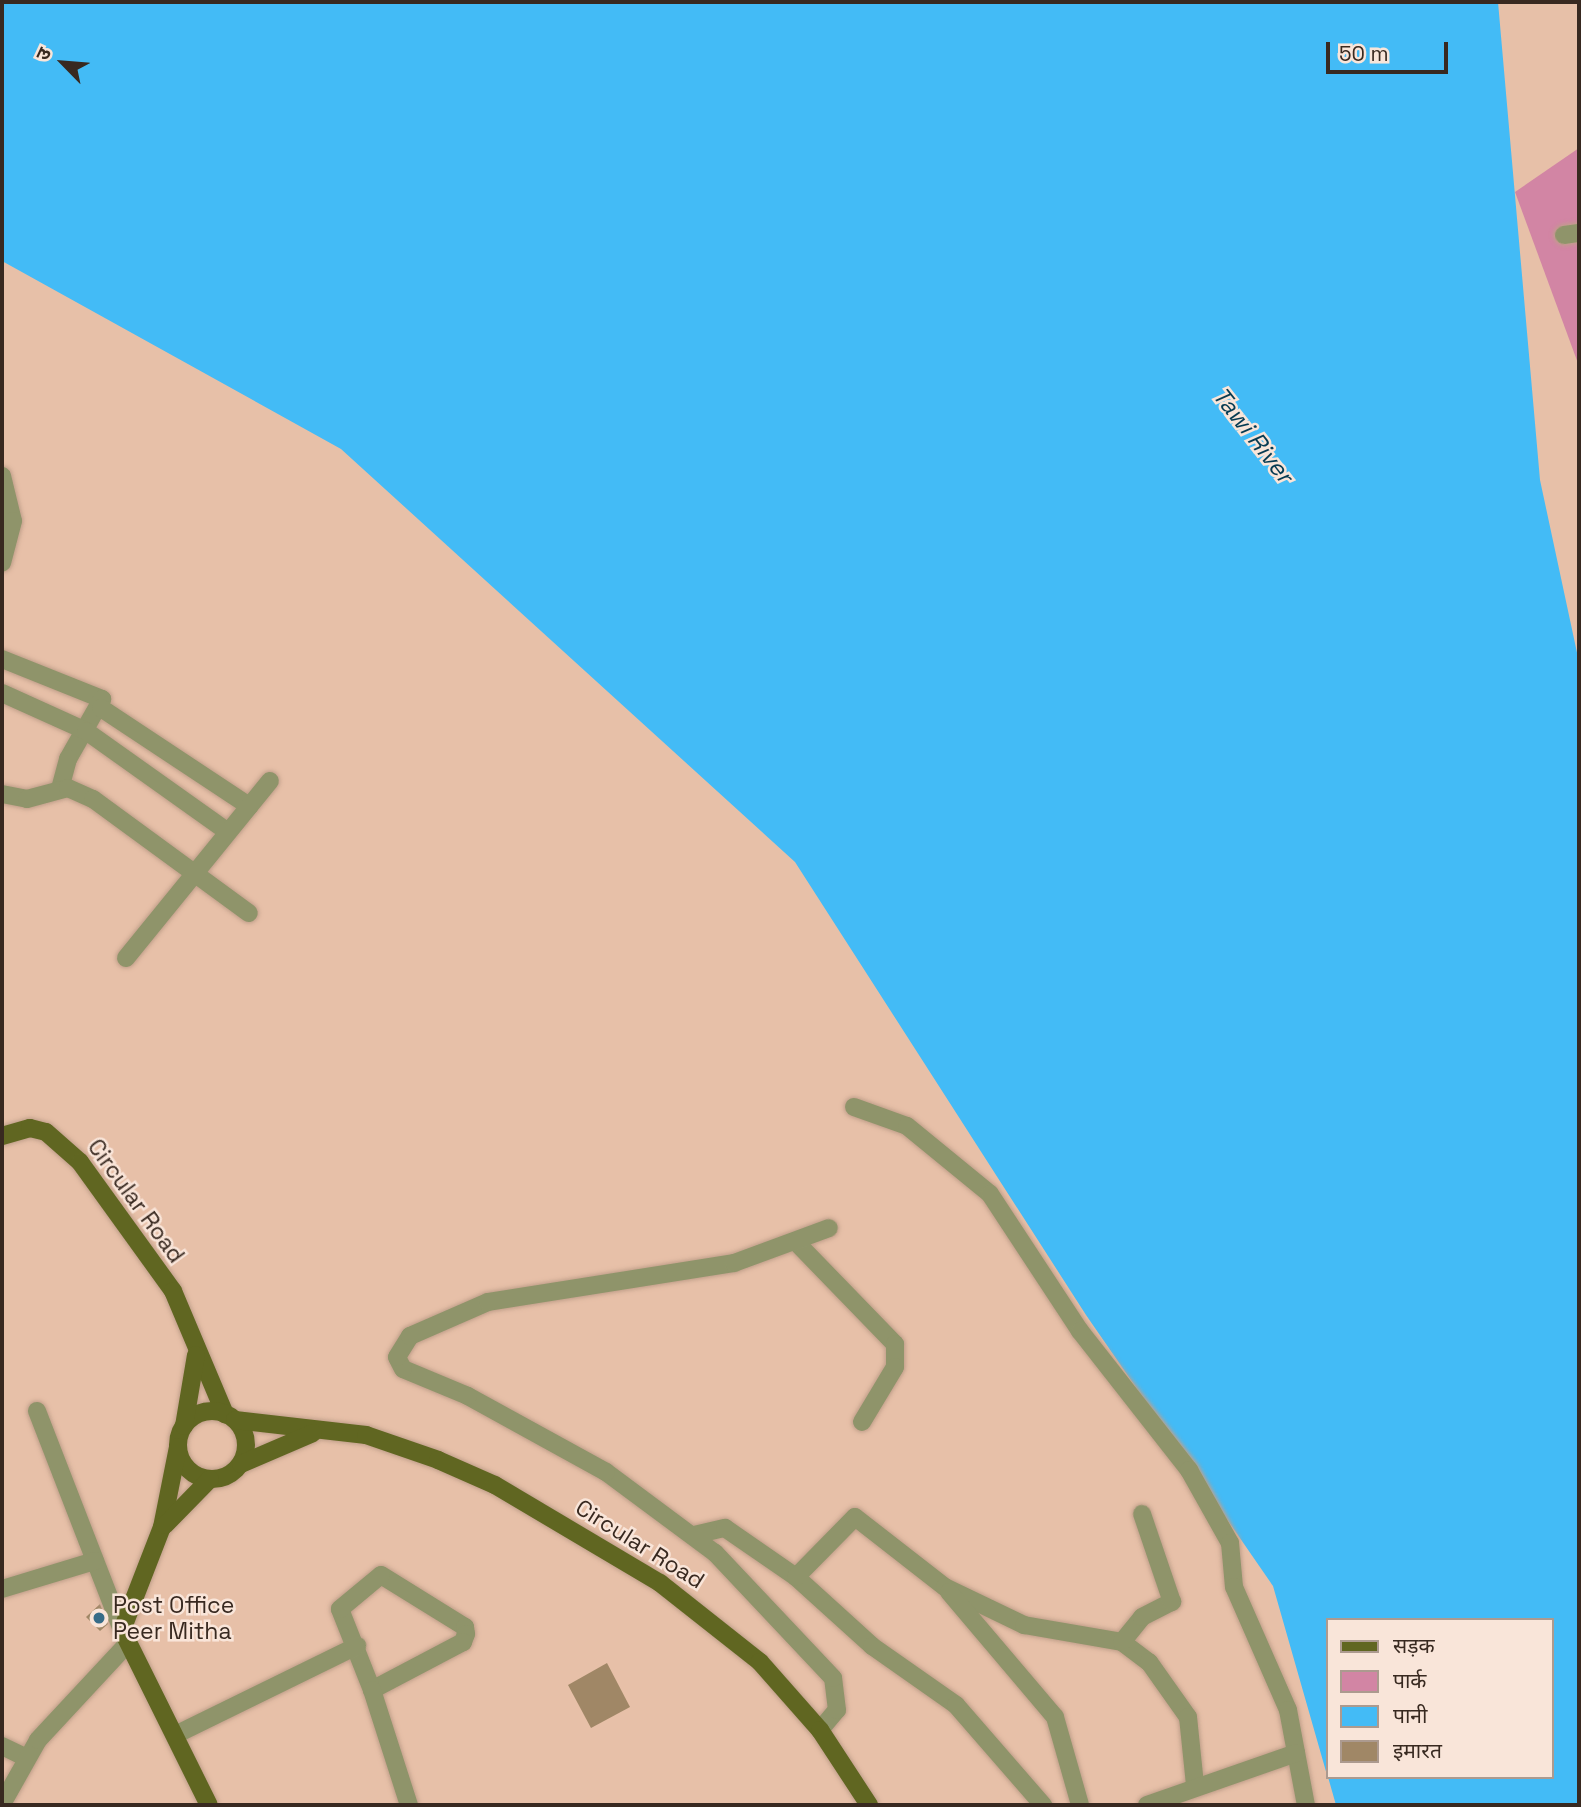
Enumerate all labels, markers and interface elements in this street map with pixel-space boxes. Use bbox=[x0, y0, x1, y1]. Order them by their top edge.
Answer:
north arrow bbox=[28, 28, 98, 98]
scale bar bbox=[1329, 28, 1452, 72]
text: 50 m bbox=[1339, 40, 1389, 67]
text: उ bbox=[30, 44, 57, 64]
water label: Tawi River bbox=[1207, 381, 1299, 489]
street label: Circular Road bbox=[82, 1134, 190, 1268]
street label: Circular Road bbox=[571, 1494, 709, 1594]
place label: Post Office Peer Mitha bbox=[113, 1591, 234, 1645]
marker: Post Office Peer Mitha bbox=[91, 1610, 107, 1626]
legend bbox=[1326, 1618, 1553, 1779]
text: सड़क bbox=[1393, 1632, 1435, 1659]
text: पार्क bbox=[1393, 1667, 1427, 1694]
text: पानी bbox=[1393, 1702, 1427, 1729]
text: इमारत bbox=[1393, 1737, 1442, 1764]

